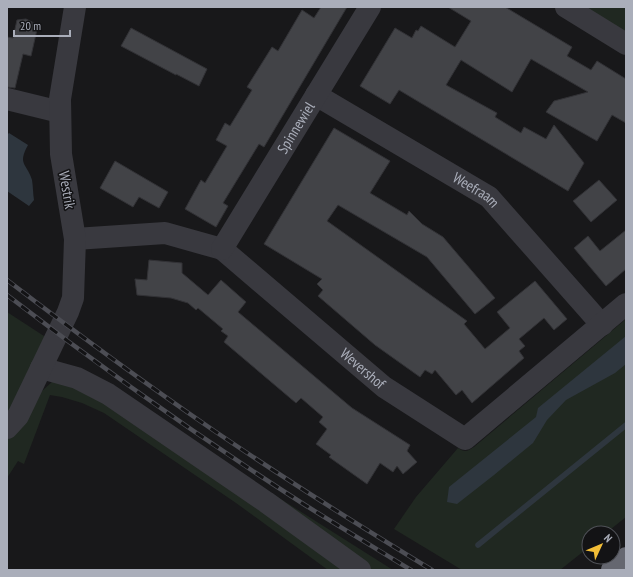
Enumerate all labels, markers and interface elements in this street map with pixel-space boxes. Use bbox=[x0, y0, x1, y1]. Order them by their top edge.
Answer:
scale bar bbox=[14, 12, 70, 38]
text: 20 m bbox=[20, 18, 41, 33]
street label: Spinnewiel bbox=[273, 98, 319, 157]
street label: Weefraam bbox=[449, 168, 504, 211]
street label: Westrik bbox=[55, 169, 80, 211]
street label: Wevershof bbox=[336, 344, 390, 394]
north arrow bbox=[581, 525, 621, 565]
text: N bbox=[601, 531, 615, 545]

